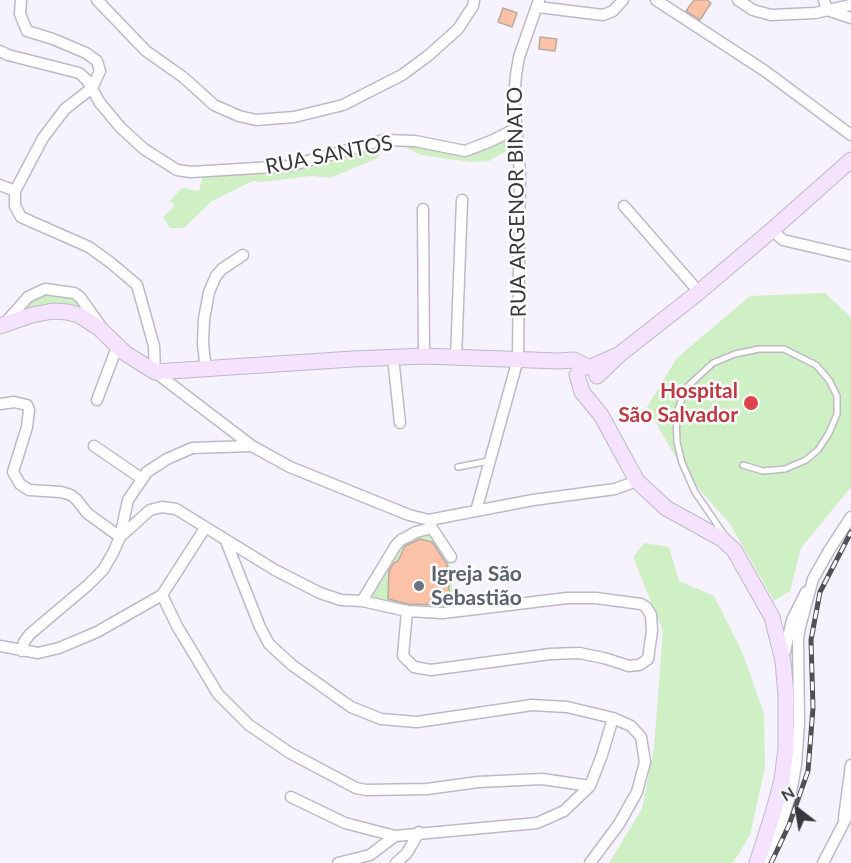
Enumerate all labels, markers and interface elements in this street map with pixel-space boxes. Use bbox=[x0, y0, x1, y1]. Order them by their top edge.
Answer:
street label: RUA ARGENOR BINATO bbox=[502, 86, 532, 318]
street label: RUA SANTOS bbox=[263, 130, 395, 180]
place label: Hospital São Salvador bbox=[618, 378, 738, 428]
marker: Hospital São Salvador bbox=[742, 394, 760, 412]
place label: Igreja São Sebastião bbox=[431, 561, 522, 611]
marker: Igreja São Sebastião bbox=[412, 579, 426, 593]
north arrow bbox=[767, 779, 827, 839]
text: N bbox=[777, 782, 798, 804]

